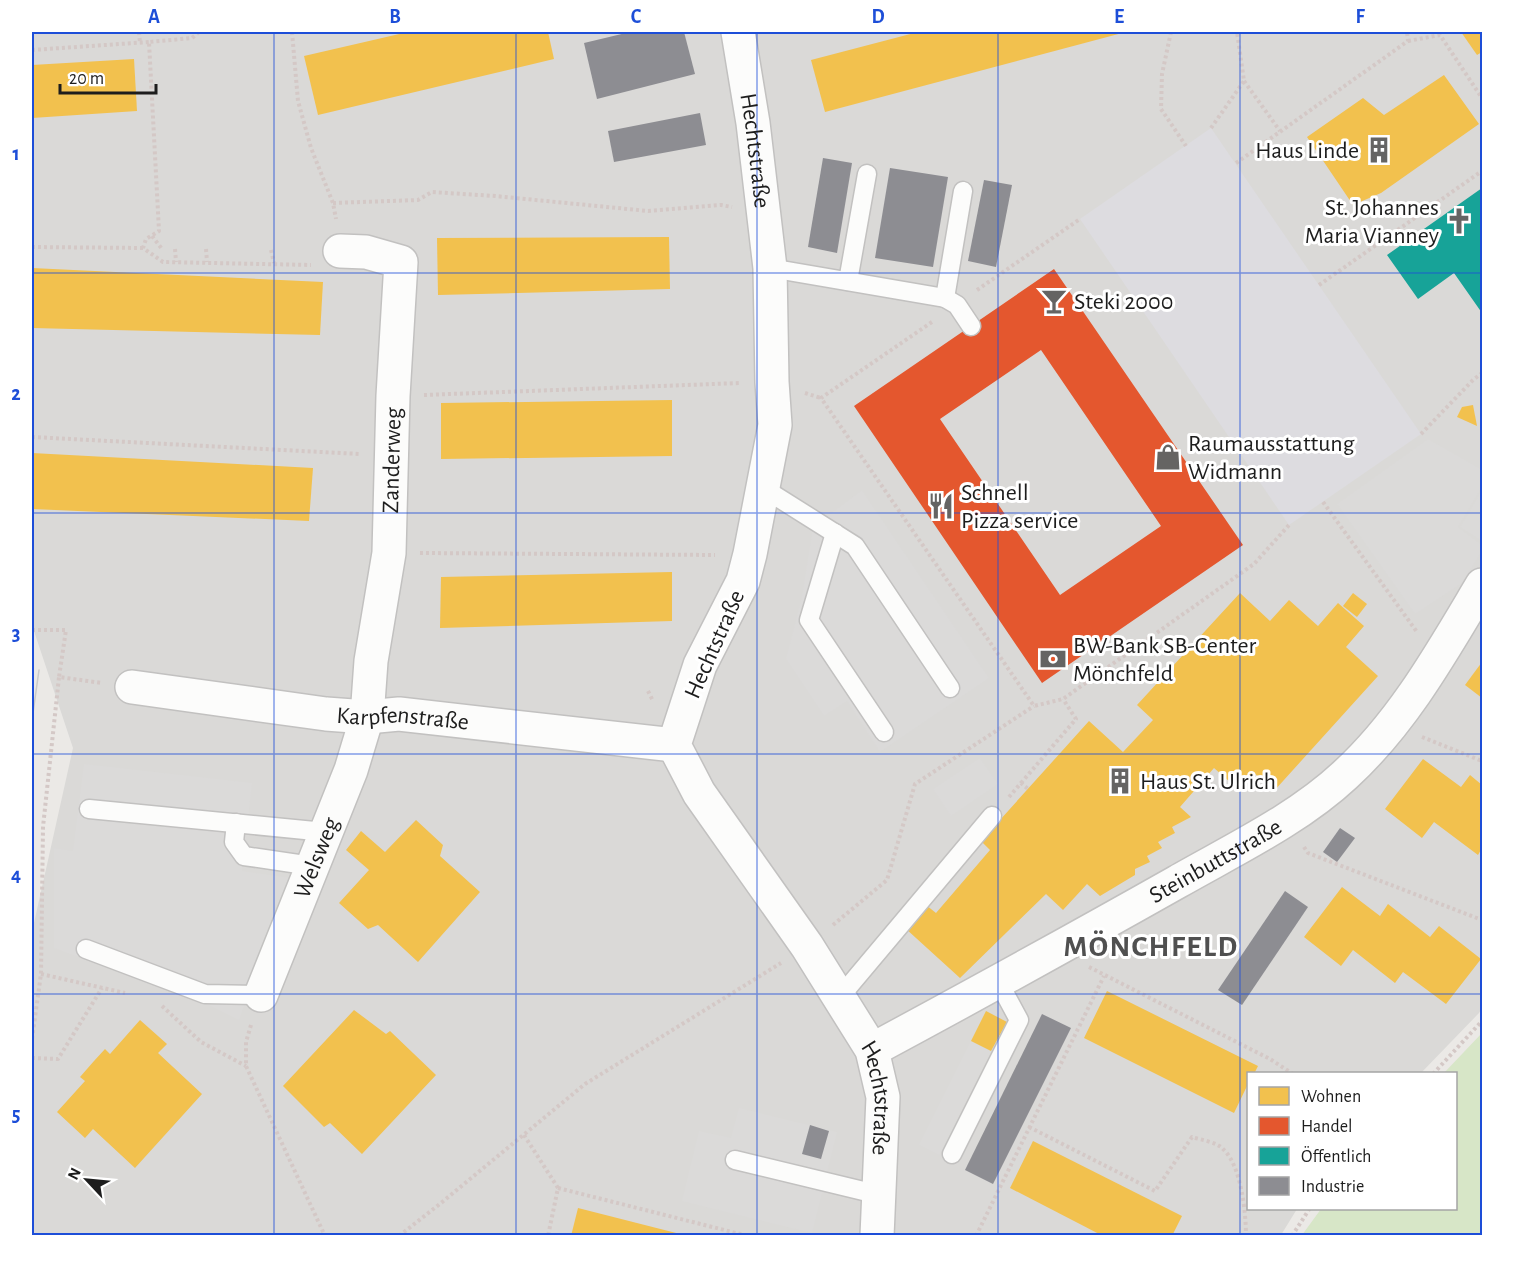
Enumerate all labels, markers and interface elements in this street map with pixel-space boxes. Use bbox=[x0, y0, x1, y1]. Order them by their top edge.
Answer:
text: A bbox=[148, 7, 160, 27]
text: B bbox=[389, 7, 401, 27]
text: C bbox=[631, 7, 642, 27]
text: D bbox=[871, 7, 885, 27]
text: E bbox=[1114, 7, 1124, 27]
text: F bbox=[1355, 7, 1365, 27]
scale bar bbox=[60, 57, 156, 95]
text: 20 m bbox=[69, 70, 104, 88]
street label: Hechtstraße bbox=[735, 91, 774, 210]
building icon: Haus Linde bbox=[1364, 135, 1394, 165]
place label: Haus Linde bbox=[1255, 139, 1359, 163]
text: 1 bbox=[12, 144, 20, 164]
place label: St. Johannes Maria Vianney bbox=[1305, 196, 1439, 248]
church icon: St. Johannes Maria Vianney bbox=[1444, 206, 1474, 236]
bar icon: Steki 2000 bbox=[1039, 286, 1069, 316]
place label: Steki 2000 bbox=[1074, 290, 1173, 314]
text: 2 bbox=[11, 384, 21, 404]
street label: Zanderweg bbox=[379, 407, 406, 514]
place label: Raumausstattung Widmann bbox=[1188, 432, 1355, 484]
shop icon: Raumausstattung Widmann bbox=[1153, 442, 1183, 472]
place label: Schnell Pizza service bbox=[961, 481, 1078, 533]
restaurant icon: Schnell Pizza service bbox=[926, 491, 956, 521]
street label: Hechtstraße bbox=[680, 587, 749, 702]
text: 3 bbox=[12, 624, 20, 644]
place label: BW-Bank SB-Center Mönchfeld bbox=[1073, 634, 1256, 686]
bank icon: BW-Bank SB-Center Mönchfeld bbox=[1038, 644, 1068, 674]
street label: Karpfenstraße bbox=[336, 703, 470, 735]
building icon: Haus St. Ulrich bbox=[1105, 766, 1135, 796]
place label: Haus St. Ulrich bbox=[1140, 770, 1276, 794]
street label: Welsweg bbox=[290, 814, 344, 902]
street label: Steinbuttstraße bbox=[1146, 815, 1286, 908]
text: 4 bbox=[11, 865, 21, 885]
district label: MÖNCHFELD bbox=[1063, 930, 1239, 962]
street label: Hechtstraße bbox=[856, 1036, 894, 1156]
legend bbox=[1247, 1072, 1457, 1210]
text: Wohnen bbox=[1301, 1088, 1361, 1106]
text: 5 bbox=[12, 1105, 20, 1125]
text: Handel bbox=[1301, 1118, 1352, 1136]
text: Öffentlich bbox=[1301, 1146, 1371, 1166]
north arrow bbox=[57, 1150, 117, 1210]
text: N bbox=[65, 1165, 84, 1182]
text: Industrie bbox=[1301, 1178, 1364, 1196]

